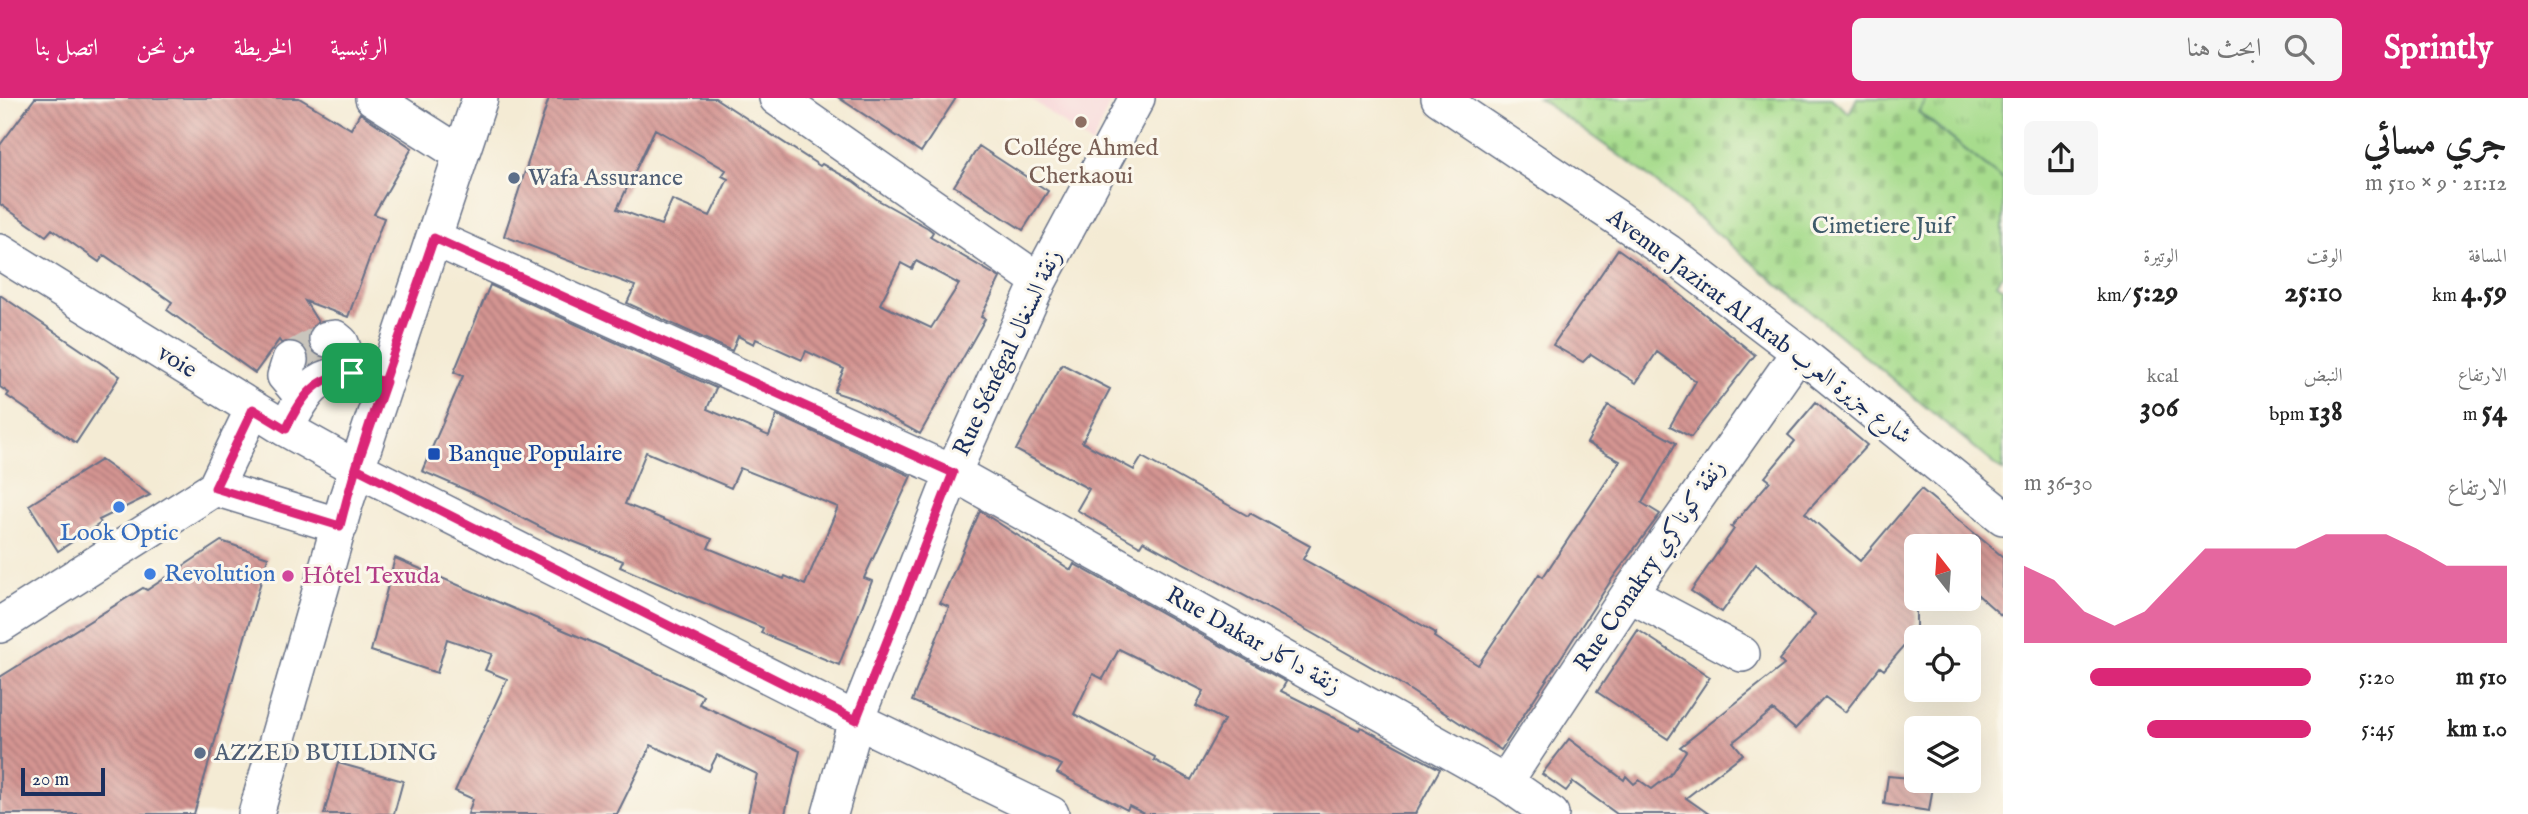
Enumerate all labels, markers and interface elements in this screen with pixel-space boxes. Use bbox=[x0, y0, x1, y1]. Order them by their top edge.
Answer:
search box bbox=[1852, 18, 2342, 81]
text: Sprintly bbox=[2384, 28, 2493, 70]
icon: search bbox=[2280, 30, 2318, 68]
text: ابحث هنا bbox=[2187, 32, 2262, 65]
text: اتصل بنا bbox=[35, 33, 98, 64]
text: من نحن bbox=[136, 33, 196, 64]
text: الخريطة bbox=[234, 33, 292, 64]
text: الرئيسية bbox=[330, 33, 388, 64]
marker: Collége Ahmed Cherkaoui bbox=[1073, 114, 1089, 130]
text: جري مسائي bbox=[2363, 119, 2507, 167]
button: share bbox=[2024, 121, 2098, 195]
place label: Collége Ahmed Cherkaoui bbox=[1004, 133, 1158, 192]
place label: Wafa Assurance bbox=[528, 163, 683, 194]
text: 21:12 · 9 × 510 m bbox=[2365, 169, 2507, 198]
marker: Wafa Assurance bbox=[506, 170, 522, 186]
street label: Avenue Jazirat Al Arab شارع جزيرة العرب bbox=[1598, 202, 1918, 454]
park label: Cimetiere Juif bbox=[1812, 211, 1956, 242]
street label: Rue Sénégal زنقة السنغال bbox=[947, 245, 1069, 461]
text: الوتيرة bbox=[2143, 245, 2178, 269]
text: الوقت bbox=[2306, 245, 2343, 269]
text: المسافة bbox=[2468, 245, 2507, 269]
text: 5:29 bbox=[2132, 274, 2178, 312]
text: 25:10 bbox=[2284, 274, 2343, 312]
text: 4.59 bbox=[2461, 274, 2507, 312]
text: /km bbox=[2097, 284, 2132, 308]
text: km bbox=[2432, 284, 2461, 308]
street label: voie bbox=[152, 338, 202, 386]
pin bbox=[322, 343, 382, 403]
icon: arrive bbox=[333, 354, 371, 392]
text: النبض bbox=[2304, 364, 2343, 388]
text: الارتفاع bbox=[2458, 364, 2507, 388]
text: kcal bbox=[2147, 365, 2178, 389]
text: 306 bbox=[2140, 389, 2178, 427]
text: 138 bbox=[2309, 393, 2343, 431]
text: 54 bbox=[2482, 393, 2507, 431]
text: bpm bbox=[2269, 403, 2309, 427]
text: m bbox=[2463, 403, 2482, 427]
place label: Banque Populaire bbox=[448, 439, 622, 470]
marker: Banque Populaire bbox=[426, 446, 442, 462]
street label: Rue Conakry زنقة كوناكري bbox=[1568, 454, 1734, 679]
text: 30–36 m bbox=[2024, 469, 2093, 498]
text: الارتفاع bbox=[2447, 474, 2507, 503]
marker: Look Optic bbox=[111, 499, 127, 515]
place label: Look Optic bbox=[60, 518, 178, 549]
north arrow bbox=[1904, 534, 1981, 611]
map controls bbox=[1904, 534, 1981, 793]
place label: Revolution bbox=[164, 559, 276, 590]
place label: Hôtel Texuda bbox=[302, 561, 441, 592]
marker: Revolution bbox=[142, 566, 158, 582]
marker: Hôtel Texuda bbox=[280, 568, 296, 584]
street label: Rue Dakar زنقة داكار bbox=[1160, 580, 1346, 702]
button: locate bbox=[1904, 625, 1981, 702]
text: 5:20 bbox=[2359, 663, 2395, 692]
text: 510 m bbox=[2456, 663, 2507, 692]
text: 5:45 bbox=[2361, 715, 2395, 744]
text: 1.0 km bbox=[2447, 715, 2507, 744]
button: layers bbox=[1904, 716, 1981, 793]
place label: AZZED BUILDING bbox=[213, 738, 437, 769]
marker: AZZED BUILDING bbox=[192, 745, 208, 761]
scale bar bbox=[21, 765, 105, 797]
text: 20 m bbox=[32, 768, 69, 792]

